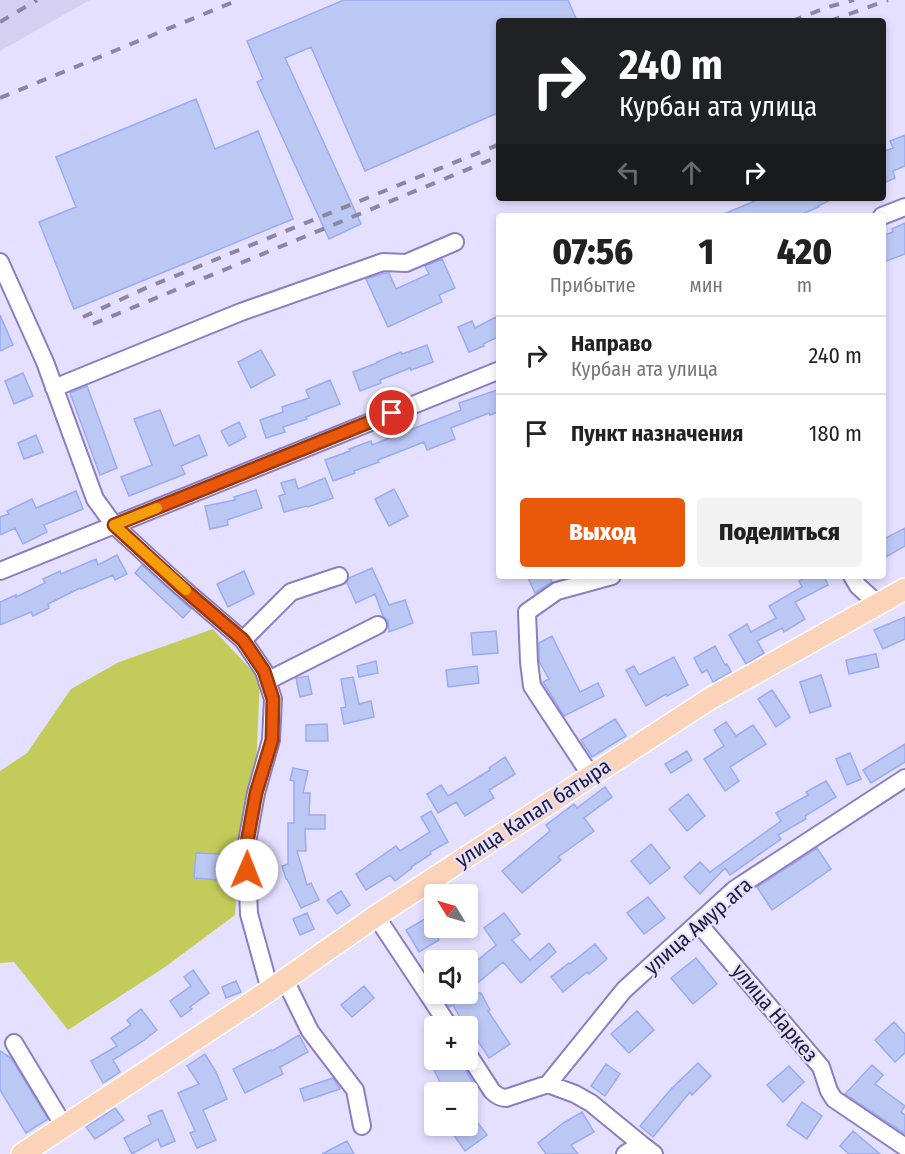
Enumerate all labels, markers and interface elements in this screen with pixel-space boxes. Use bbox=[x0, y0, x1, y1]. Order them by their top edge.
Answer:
text: 240 m bbox=[619, 40, 723, 90]
icon: right bbox=[520, 42, 598, 120]
text: Курбан ата улица bbox=[619, 91, 817, 123]
icon: left bbox=[612, 156, 645, 189]
icon: ahead bbox=[675, 156, 708, 189]
icon: right bbox=[738, 156, 771, 189]
text: 07:56 bbox=[552, 230, 633, 274]
text: 1 bbox=[698, 230, 714, 274]
text: 420 bbox=[777, 230, 832, 274]
text: Прибытие bbox=[550, 273, 636, 297]
text: мин bbox=[689, 273, 723, 297]
text: m bbox=[797, 273, 812, 297]
text: Направо bbox=[571, 330, 652, 357]
icon: right bbox=[520, 339, 553, 372]
text: 240 m bbox=[809, 342, 862, 369]
text: Курбан ата улица bbox=[571, 357, 718, 381]
pin bbox=[366, 387, 417, 438]
icon: arrive bbox=[375, 396, 408, 429]
icon: arrive bbox=[520, 417, 553, 450]
text: Пункт назначения bbox=[571, 420, 743, 447]
text: 180 m bbox=[809, 420, 862, 447]
button: Выход bbox=[520, 498, 685, 567]
button: Поделиться bbox=[697, 498, 862, 567]
street label: улица Капал батыра bbox=[450, 753, 616, 873]
position arrow bbox=[215, 838, 279, 902]
street label: улица Амур ага bbox=[639, 872, 757, 980]
north arrow bbox=[424, 884, 478, 938]
map controls bbox=[424, 884, 478, 1136]
button: sound bbox=[424, 950, 478, 1004]
street label: улица Наркез bbox=[726, 958, 824, 1068]
button: + bbox=[424, 1016, 478, 1070]
button: − bbox=[424, 1082, 478, 1136]

